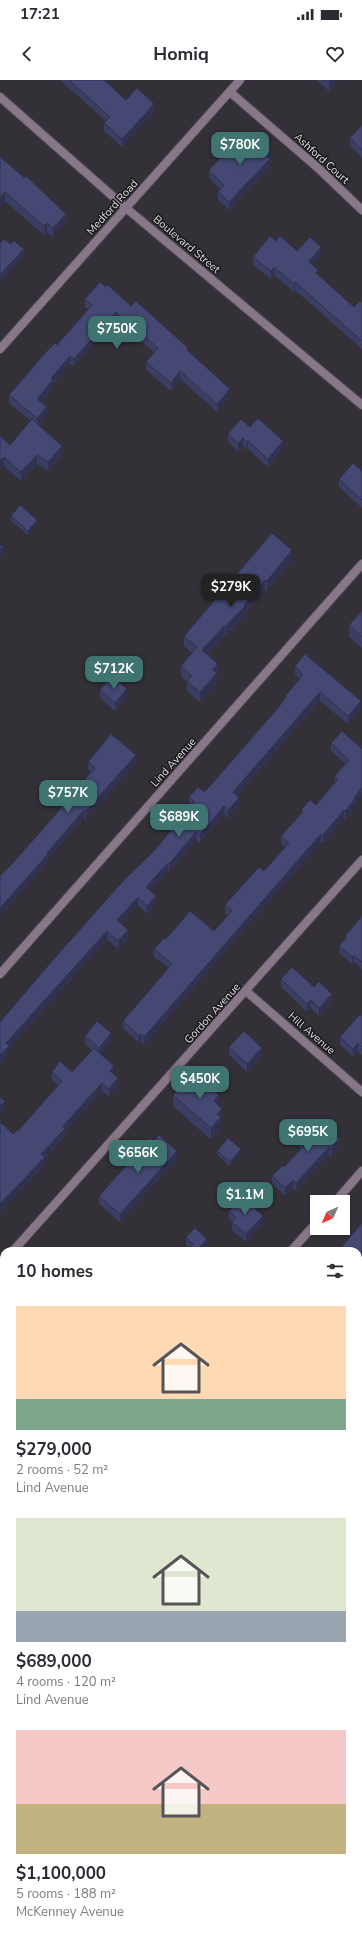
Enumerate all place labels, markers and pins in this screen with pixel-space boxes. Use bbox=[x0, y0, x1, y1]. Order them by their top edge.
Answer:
pin: $780K bbox=[212, 132, 268, 166]
pin: $750K bbox=[89, 316, 145, 350]
pin: $279K bbox=[203, 574, 259, 608]
pin: $712K bbox=[86, 656, 142, 690]
pin: $757K bbox=[40, 780, 96, 814]
pin: $689K bbox=[151, 804, 207, 838]
pin: $450K bbox=[172, 1066, 228, 1100]
pin: $695K bbox=[280, 1119, 336, 1153]
pin: $656K bbox=[110, 1140, 166, 1174]
pin: $1.1M bbox=[217, 1182, 273, 1216]

